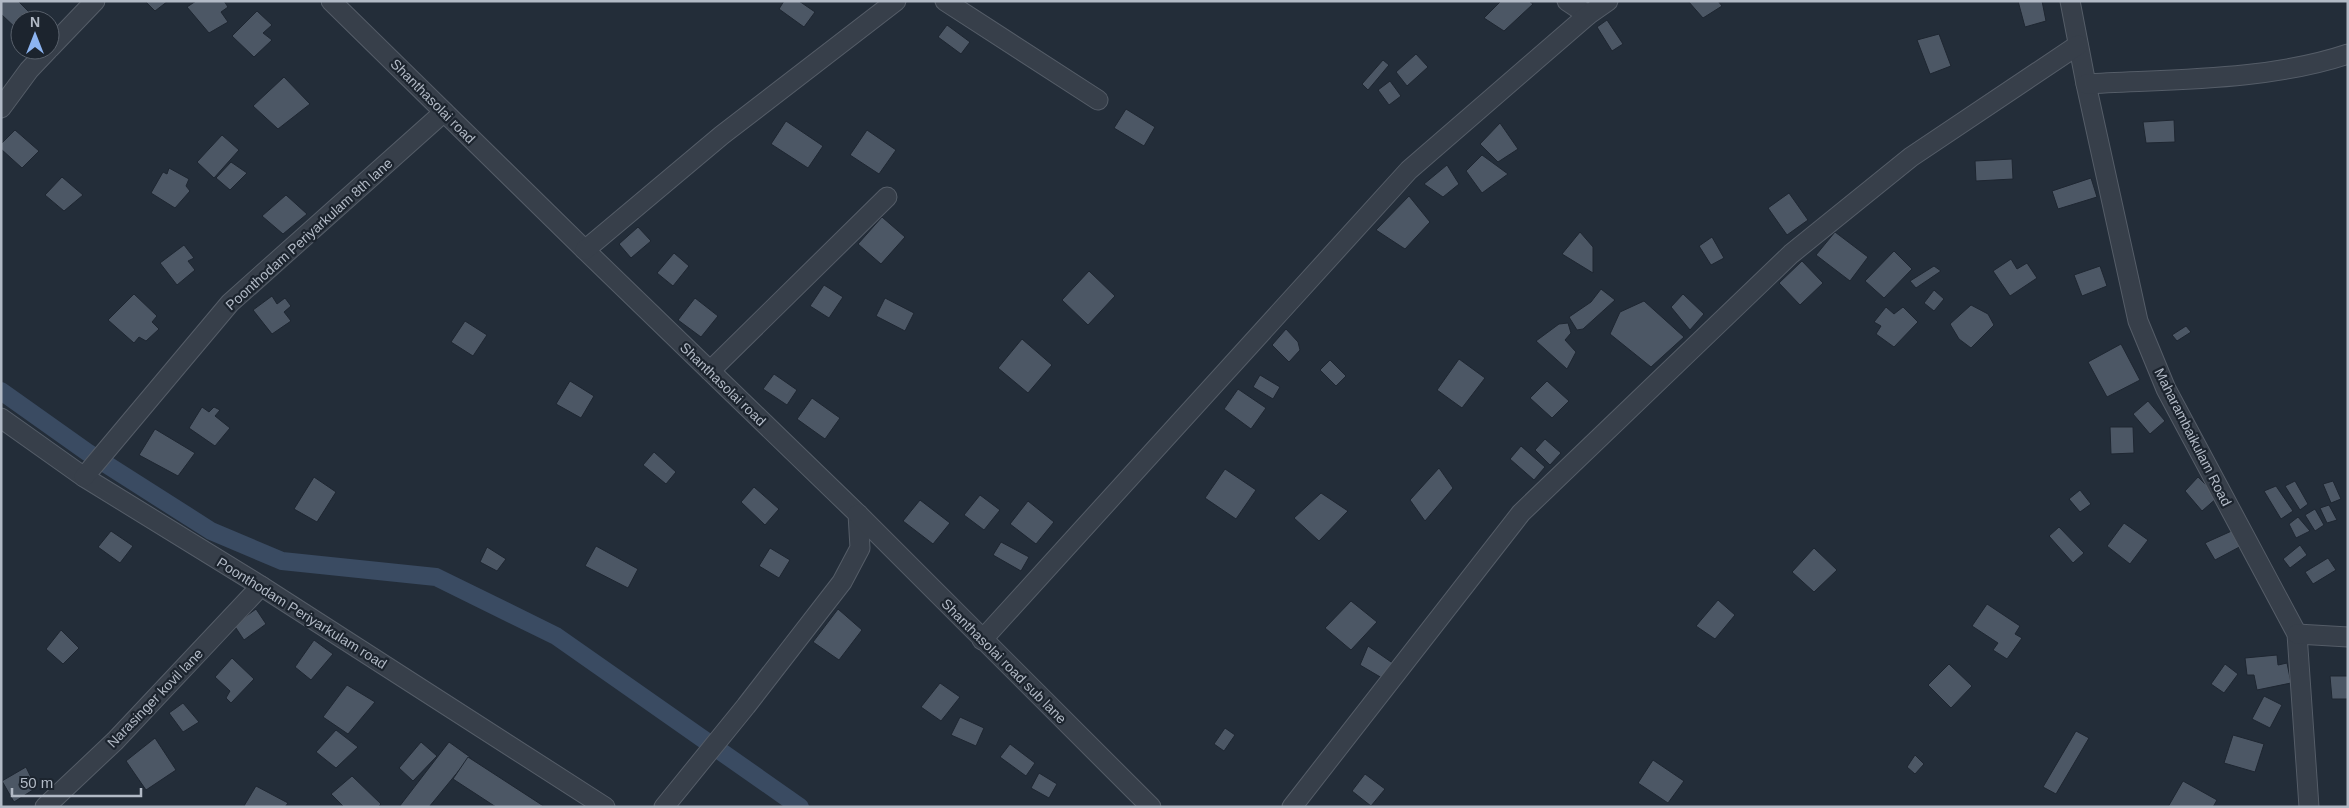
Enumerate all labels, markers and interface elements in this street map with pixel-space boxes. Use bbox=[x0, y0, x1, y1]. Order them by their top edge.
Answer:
north arrow bbox=[10, 10, 60, 60]
text: N bbox=[30, 14, 40, 30]
street label: Shanthasolai road bbox=[387, 55, 479, 147]
street label: Poonthodam Periyarkulam 8th lane bbox=[222, 155, 396, 313]
street label: Shanthasolai road bbox=[677, 339, 769, 429]
street label: Maharambaikulam Road bbox=[2151, 365, 2235, 509]
street label: Poonthodam Periyarkulam road bbox=[214, 554, 390, 672]
street label: Shanthasolai road sub lane bbox=[938, 595, 1070, 727]
street label: Narasinger kovil lane bbox=[104, 645, 206, 751]
scale bar bbox=[12, 766, 141, 798]
text: 50 m bbox=[20, 774, 53, 791]

